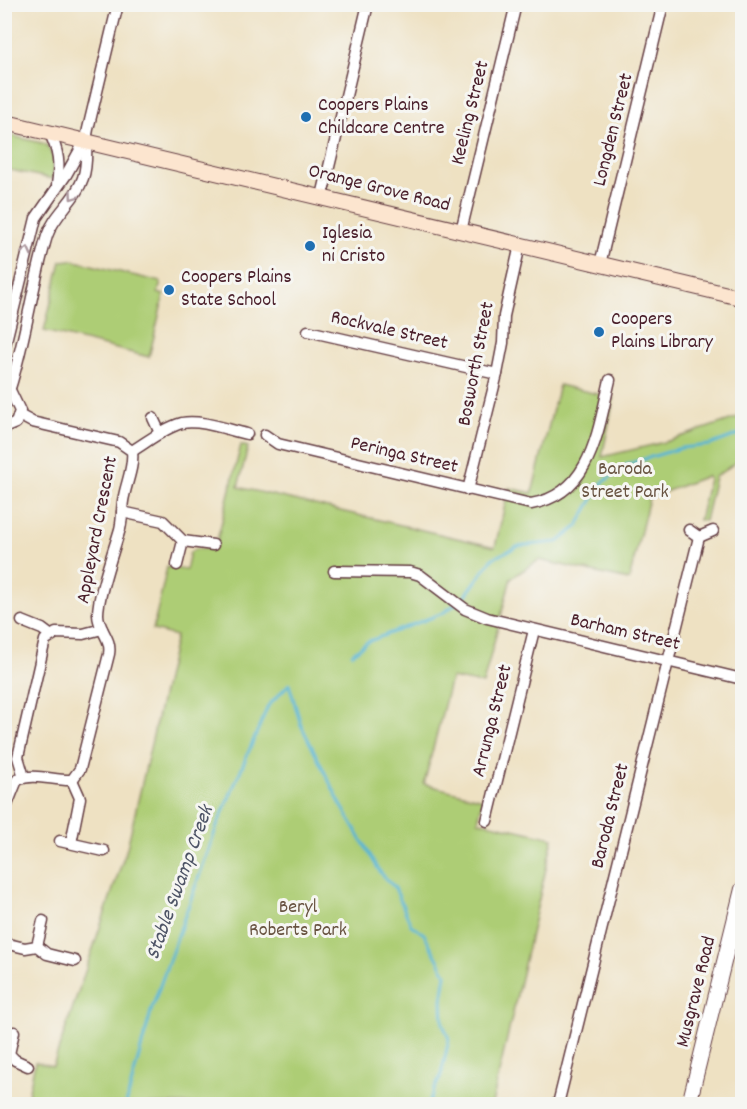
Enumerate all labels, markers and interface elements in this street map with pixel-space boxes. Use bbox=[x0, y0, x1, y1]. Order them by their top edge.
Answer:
street label: Keeling Street bbox=[445, 58, 497, 168]
street label: Longden Street bbox=[586, 70, 642, 190]
place label: Coopers Plains Childcare Centre bbox=[318, 92, 445, 143]
marker: Coopers Plains Childcare Centre bbox=[299, 110, 313, 124]
street label: Orange Grove Road bbox=[305, 158, 453, 220]
one-way arrow bbox=[69, 190, 80, 201]
place label: Iglesia ni Cristo bbox=[322, 220, 385, 271]
marker: Iglesia ni Cristo bbox=[303, 239, 317, 253]
one-way arrow bbox=[20, 246, 33, 256]
place label: Coopers Plains State School bbox=[181, 264, 292, 315]
marker: Coopers Plains State School bbox=[162, 283, 176, 297]
street label: Bosworth Street bbox=[451, 300, 503, 428]
street label: Rockvale Street bbox=[328, 304, 450, 358]
place label: Coopers Plains Library bbox=[611, 306, 714, 357]
marker: Coopers Plains Library bbox=[592, 325, 606, 339]
street label: Peringa Street bbox=[347, 430, 461, 482]
street label: Appleyard Crescent bbox=[70, 454, 126, 606]
park label: Baroda Street Park bbox=[581, 456, 669, 507]
street label: Barham Street bbox=[567, 607, 683, 659]
street label: Arrunga Street bbox=[466, 662, 520, 780]
street label: Baroda Street bbox=[584, 761, 638, 871]
water label: Stable Swamp Creek bbox=[139, 800, 224, 964]
park label: Beryl Roberts Park bbox=[249, 894, 347, 945]
street label: Musgrave Road bbox=[670, 934, 724, 1050]

